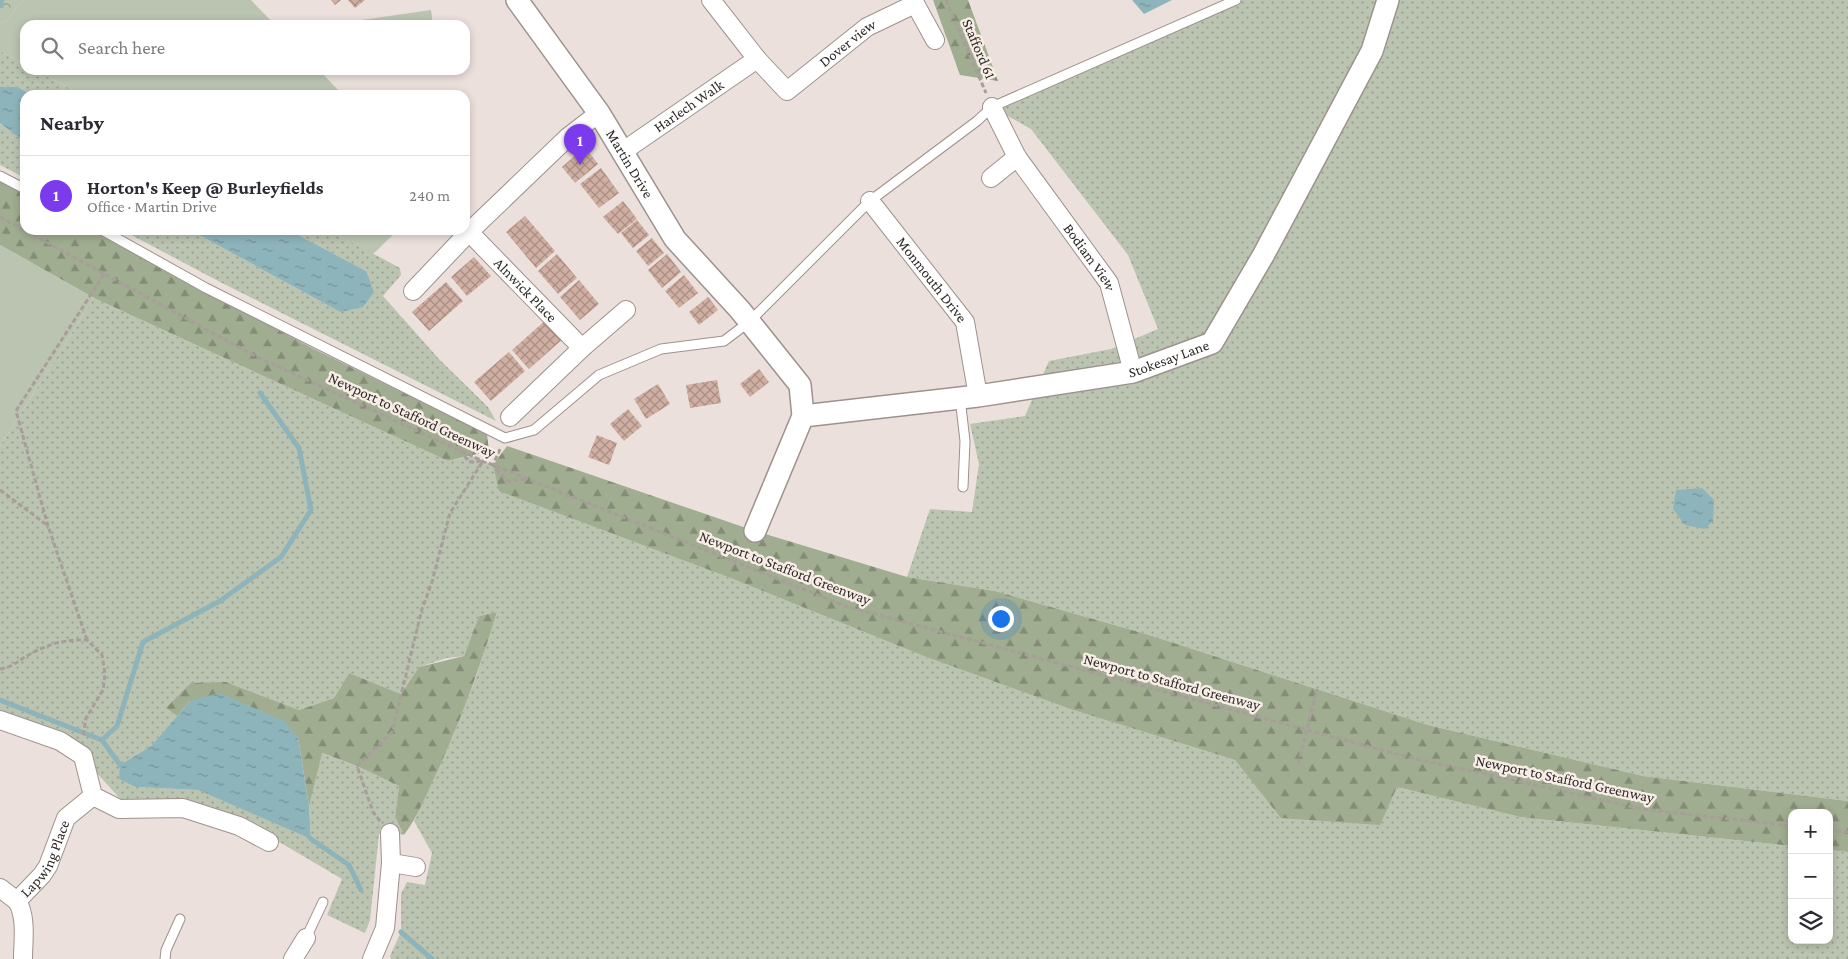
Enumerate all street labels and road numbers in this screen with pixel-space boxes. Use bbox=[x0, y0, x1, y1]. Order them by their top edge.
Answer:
street label: Dover view bbox=[816, 16, 879, 70]
street label: Stafford 61 bbox=[959, 17, 999, 81]
street label: Harlech Walk bbox=[651, 76, 727, 136]
street label: Martin Drive bbox=[603, 127, 657, 201]
street label: Bodiam View bbox=[1060, 221, 1119, 293]
street label: Monmouth Drive bbox=[893, 234, 970, 326]
street label: Alnwick Place bbox=[491, 255, 560, 326]
street label: Stokesay Lane bbox=[1128, 337, 1212, 381]
street label: Newport to Stafford Greenway bbox=[326, 369, 498, 462]
street label: Newport to Stafford Greenway bbox=[697, 528, 873, 609]
street label: Newport to Stafford Greenway bbox=[1082, 651, 1262, 714]
street label: Newport to Stafford Greenway bbox=[1474, 752, 1656, 807]
street label: Lapwing Place bbox=[17, 818, 73, 900]

